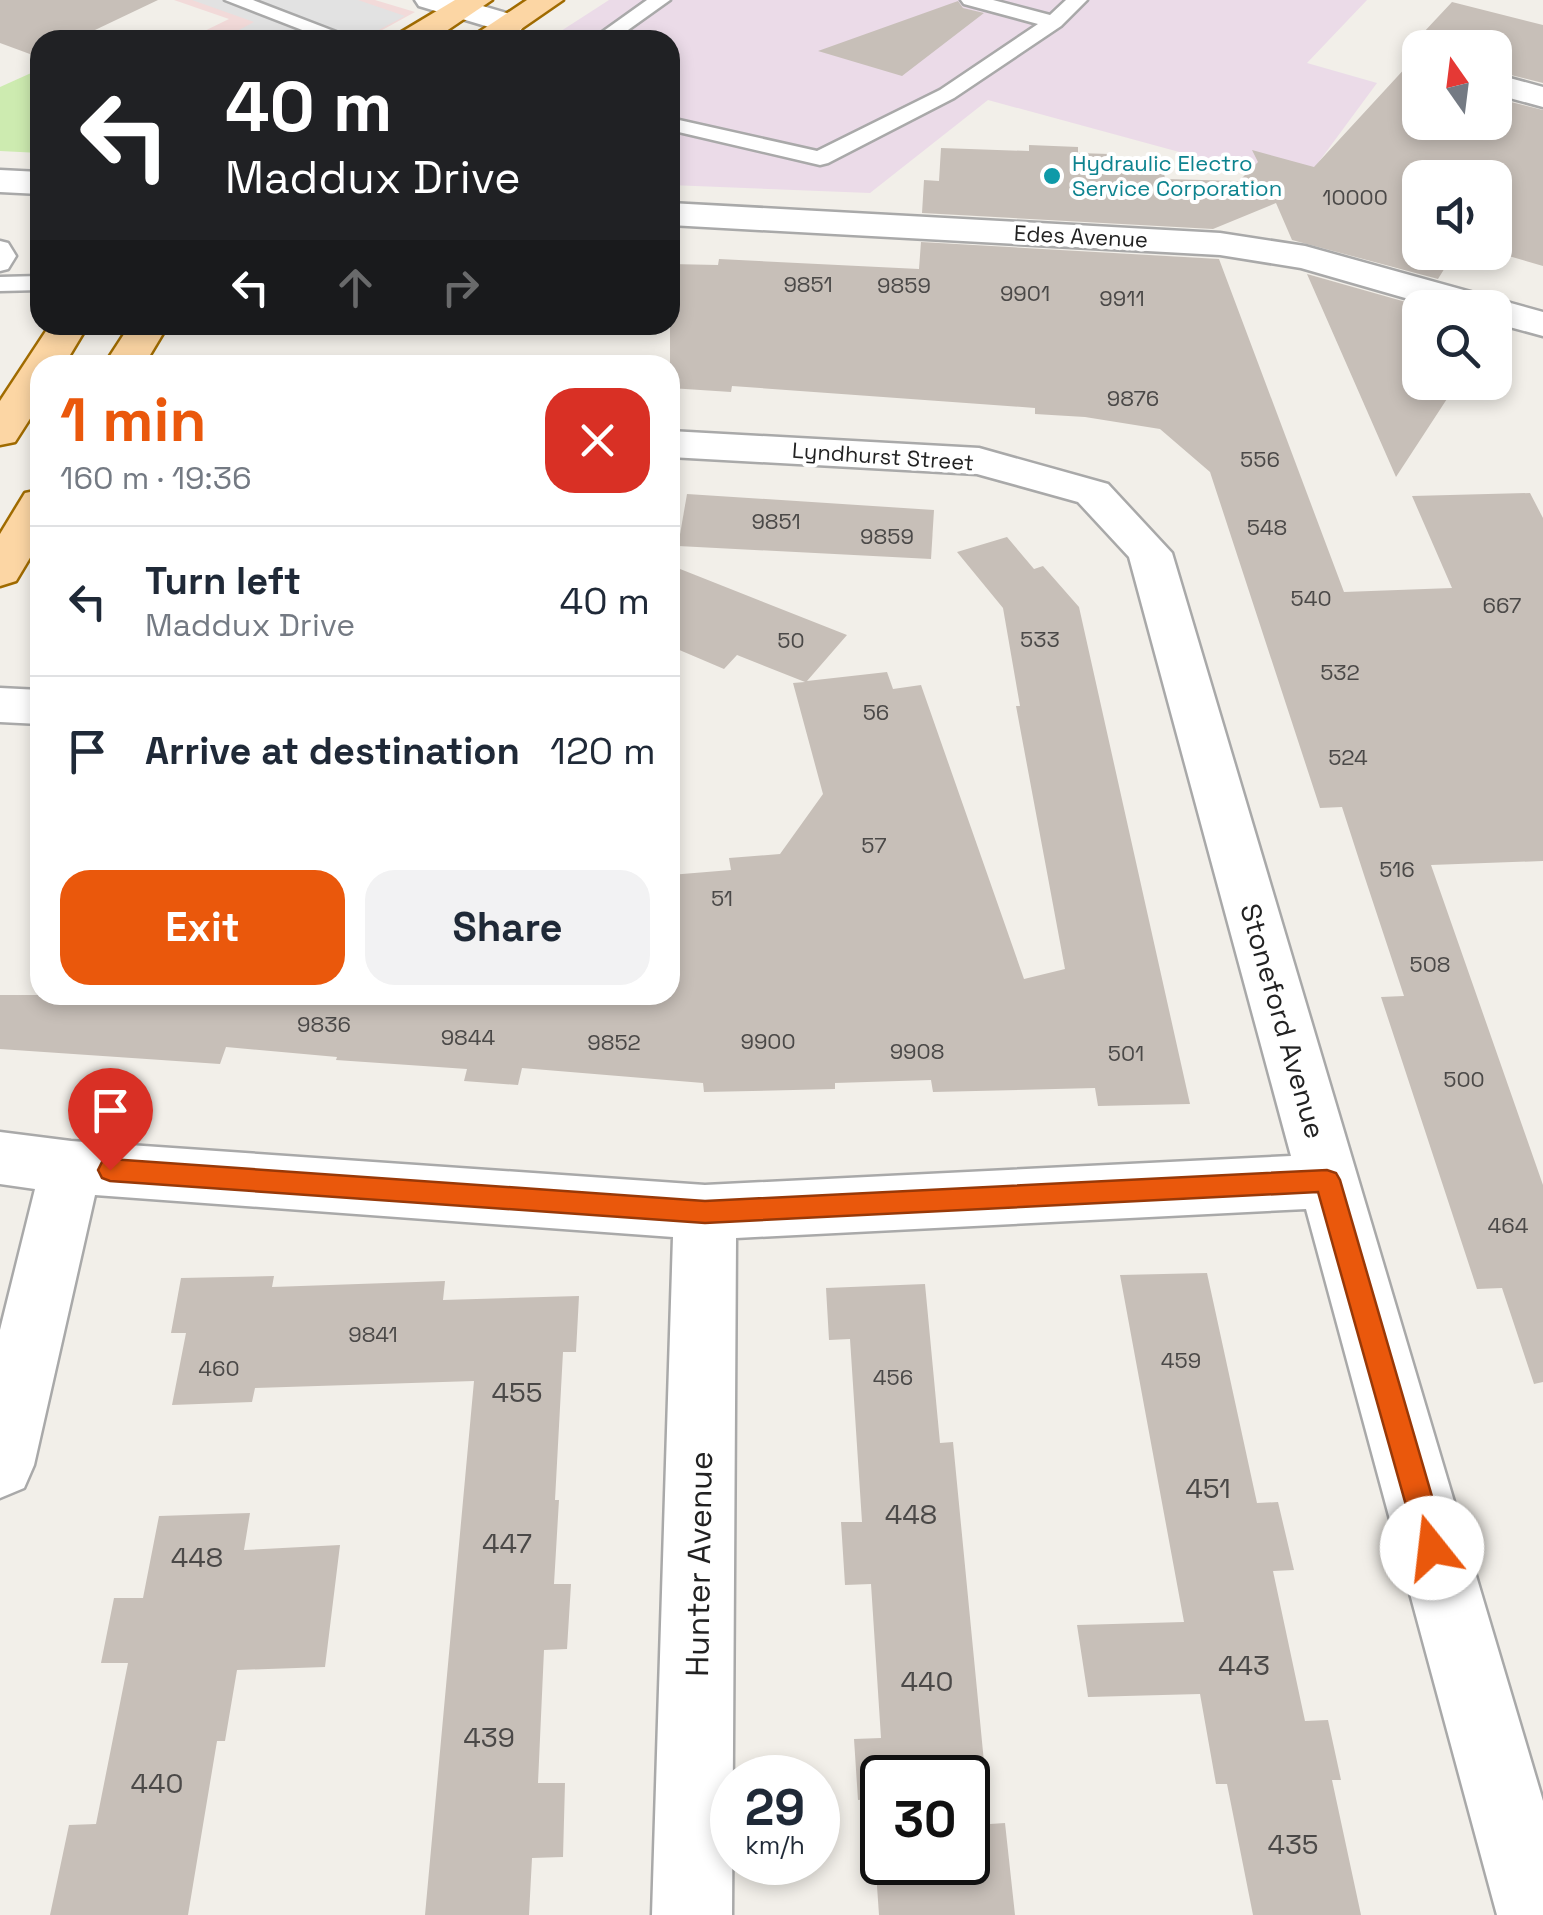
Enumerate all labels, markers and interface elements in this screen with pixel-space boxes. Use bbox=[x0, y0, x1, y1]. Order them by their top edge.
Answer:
north arrow bbox=[1402, 30, 1512, 140]
map controls bbox=[1402, 30, 1512, 400]
text: 40 m bbox=[225, 62, 392, 151]
icon: left bbox=[60, 70, 190, 200]
text: Maddux Drive bbox=[225, 149, 521, 206]
place label: Hydraulic Electro Service Corporation bbox=[1072, 149, 1282, 202]
button: sound bbox=[1402, 160, 1512, 270]
marker: Hydraulic Electro Service Corporation bbox=[1041, 165, 1063, 187]
house number: 10000 bbox=[1322, 183, 1388, 211]
street label: Edes Avenue bbox=[1013, 219, 1149, 253]
icon: left bbox=[223, 260, 278, 315]
icon: ahead bbox=[328, 260, 383, 315]
icon: right bbox=[433, 260, 488, 315]
house number: 9851 bbox=[783, 270, 833, 298]
house number: 9859 bbox=[877, 271, 931, 299]
house number: 9901 bbox=[1000, 279, 1050, 307]
house number: 9911 bbox=[1099, 284, 1145, 312]
button: search bbox=[1402, 290, 1512, 400]
text: 1 min bbox=[60, 382, 207, 459]
house number: 9876 bbox=[1107, 384, 1159, 412]
button: close bbox=[545, 388, 650, 493]
street label: Lyndhurst Street bbox=[791, 436, 975, 476]
house number: 556 bbox=[1240, 445, 1280, 473]
text: 160 m · 19:36 bbox=[60, 458, 252, 498]
house number: 9851 bbox=[751, 507, 801, 535]
house number: 548 bbox=[1247, 513, 1287, 541]
house number: 9859 bbox=[860, 522, 914, 550]
text: Turn left bbox=[145, 557, 301, 605]
icon: left bbox=[60, 574, 115, 629]
text: 40 m bbox=[559, 577, 650, 625]
house number: 540 bbox=[1290, 584, 1332, 612]
house number: 667 bbox=[1482, 591, 1522, 619]
text: Maddux Drive bbox=[145, 605, 355, 645]
house number: 533 bbox=[1020, 625, 1060, 653]
house number: 50 bbox=[777, 626, 805, 654]
house number: 532 bbox=[1320, 658, 1360, 686]
house number: 56 bbox=[863, 698, 889, 726]
icon: arrive bbox=[60, 724, 115, 779]
text: Arrive at destination bbox=[145, 727, 520, 775]
text: 120 m bbox=[550, 727, 656, 775]
house number: 524 bbox=[1328, 743, 1368, 771]
house number: 57 bbox=[861, 831, 887, 859]
house number: 516 bbox=[1379, 855, 1415, 883]
button: Exit bbox=[60, 870, 345, 985]
button: Share bbox=[365, 870, 650, 985]
house number: 51 bbox=[711, 884, 733, 912]
street label: Stoneford Avenue bbox=[1232, 899, 1334, 1143]
house number: 508 bbox=[1410, 950, 1451, 978]
house number: 9836 bbox=[297, 1010, 351, 1038]
house number: 9844 bbox=[441, 1023, 496, 1051]
house number: 9900 bbox=[740, 1027, 796, 1055]
house number: 9852 bbox=[587, 1028, 641, 1056]
house number: 9908 bbox=[890, 1037, 944, 1065]
house number: 501 bbox=[1108, 1039, 1144, 1067]
house number: 500 bbox=[1443, 1065, 1485, 1093]
pin bbox=[68, 1068, 153, 1171]
icon: arrive bbox=[83, 1083, 138, 1138]
house number: 464 bbox=[1488, 1211, 1529, 1239]
house number: 9841 bbox=[348, 1320, 398, 1348]
house number: 459 bbox=[1161, 1346, 1201, 1374]
house number: 460 bbox=[198, 1354, 240, 1382]
house number: 456 bbox=[873, 1363, 913, 1391]
house number: 455 bbox=[491, 1374, 543, 1410]
street label: Hunter Avenue bbox=[677, 1451, 721, 1677]
house number: 451 bbox=[1185, 1470, 1231, 1506]
house number: 448 bbox=[885, 1496, 937, 1532]
position arrow bbox=[1380, 1496, 1484, 1600]
house number: 447 bbox=[482, 1525, 532, 1561]
house number: 448 bbox=[171, 1539, 223, 1575]
house number: 443 bbox=[1218, 1647, 1270, 1683]
house number: 440 bbox=[901, 1663, 953, 1699]
house number: 439 bbox=[463, 1719, 515, 1755]
speed limit sign: 30 bbox=[860, 1755, 990, 1885]
house number: 440 bbox=[131, 1765, 183, 1801]
text: 29 bbox=[745, 1776, 805, 1840]
house number: 435 bbox=[1267, 1826, 1319, 1862]
text: km/h bbox=[745, 1829, 805, 1861]

